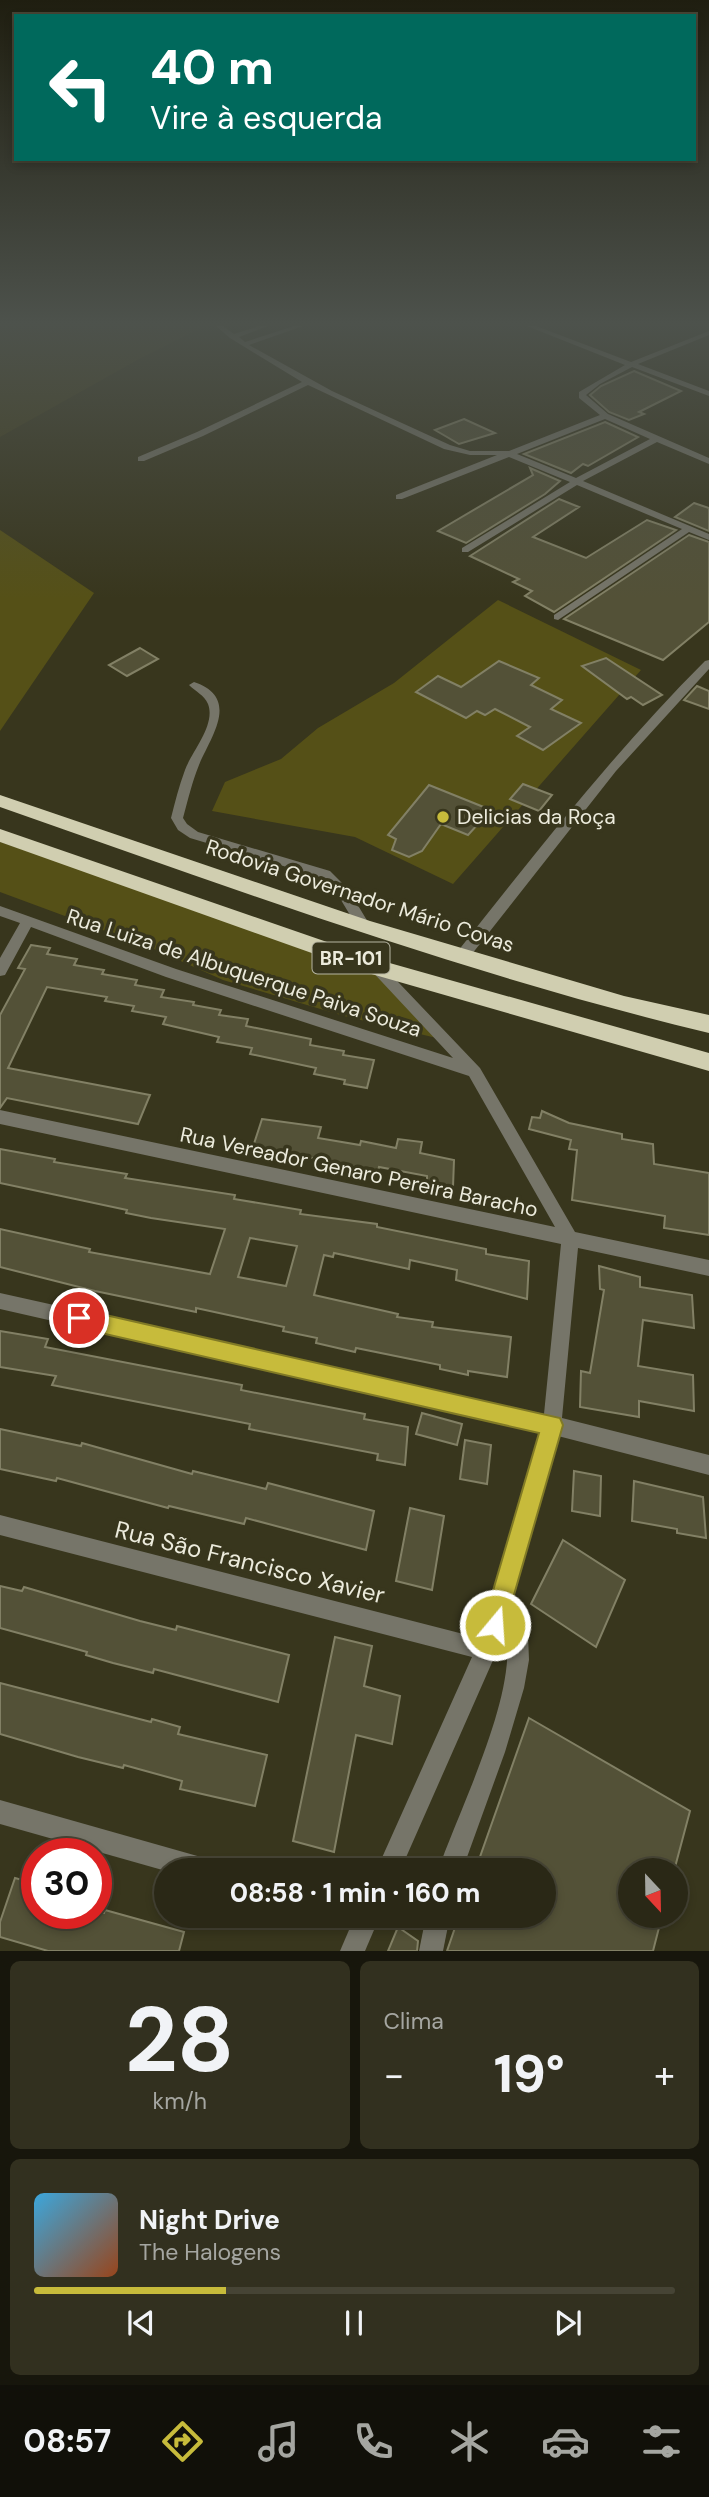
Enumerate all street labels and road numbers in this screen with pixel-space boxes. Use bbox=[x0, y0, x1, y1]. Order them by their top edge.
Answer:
street label: Rodovia Governador Mário Covas bbox=[202, 833, 518, 959]
street label: Rua Luiza de Albuquerque Paiva Souza bbox=[63, 902, 425, 1044]
road number: BR-101 bbox=[312, 942, 390, 974]
street label: Rua Vereador Genaro Pereira Baracho bbox=[178, 1120, 540, 1224]
street label: Rua São Francisco Xavier bbox=[112, 1513, 388, 1611]

